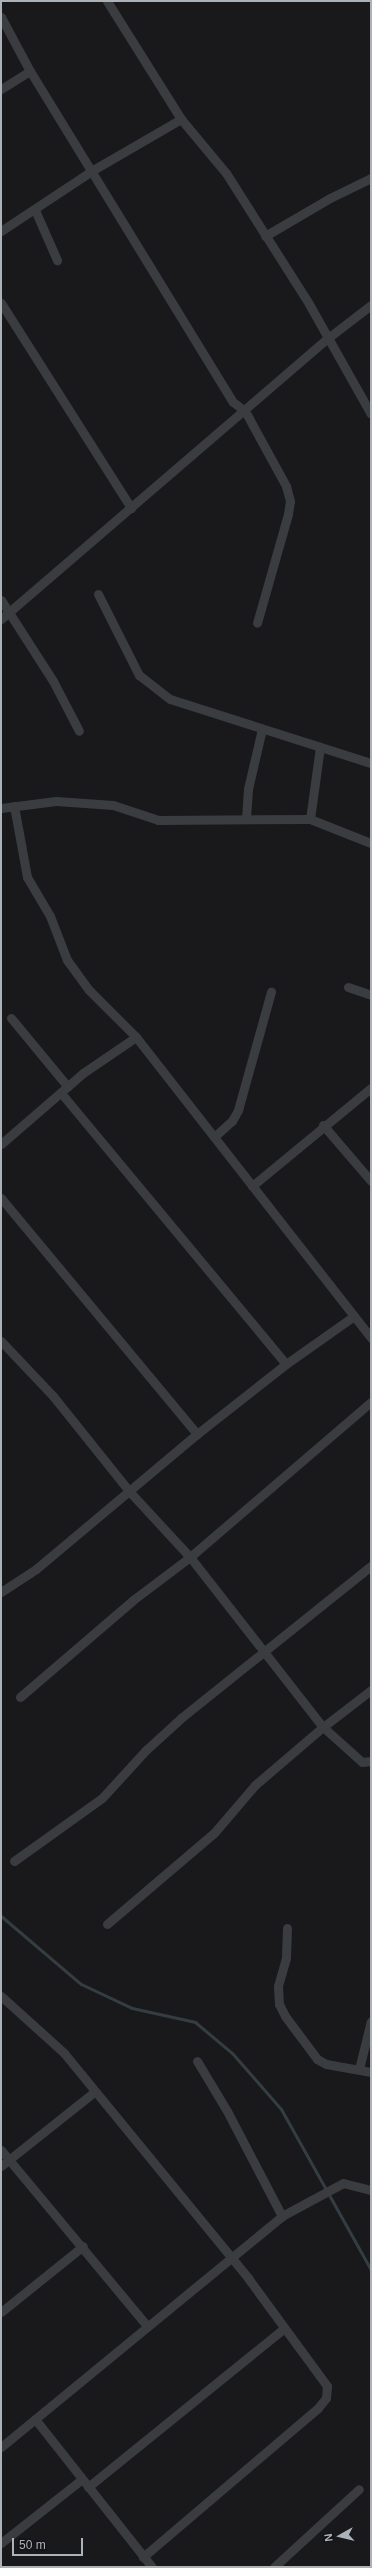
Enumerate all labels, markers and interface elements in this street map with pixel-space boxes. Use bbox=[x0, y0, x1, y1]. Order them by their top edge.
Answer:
north arrow bbox=[320, 2516, 360, 2556]
scale bar bbox=[14, 2530, 85, 2556]
text: N bbox=[322, 2533, 335, 2542]
text: 50 m bbox=[19, 2538, 46, 2552]

